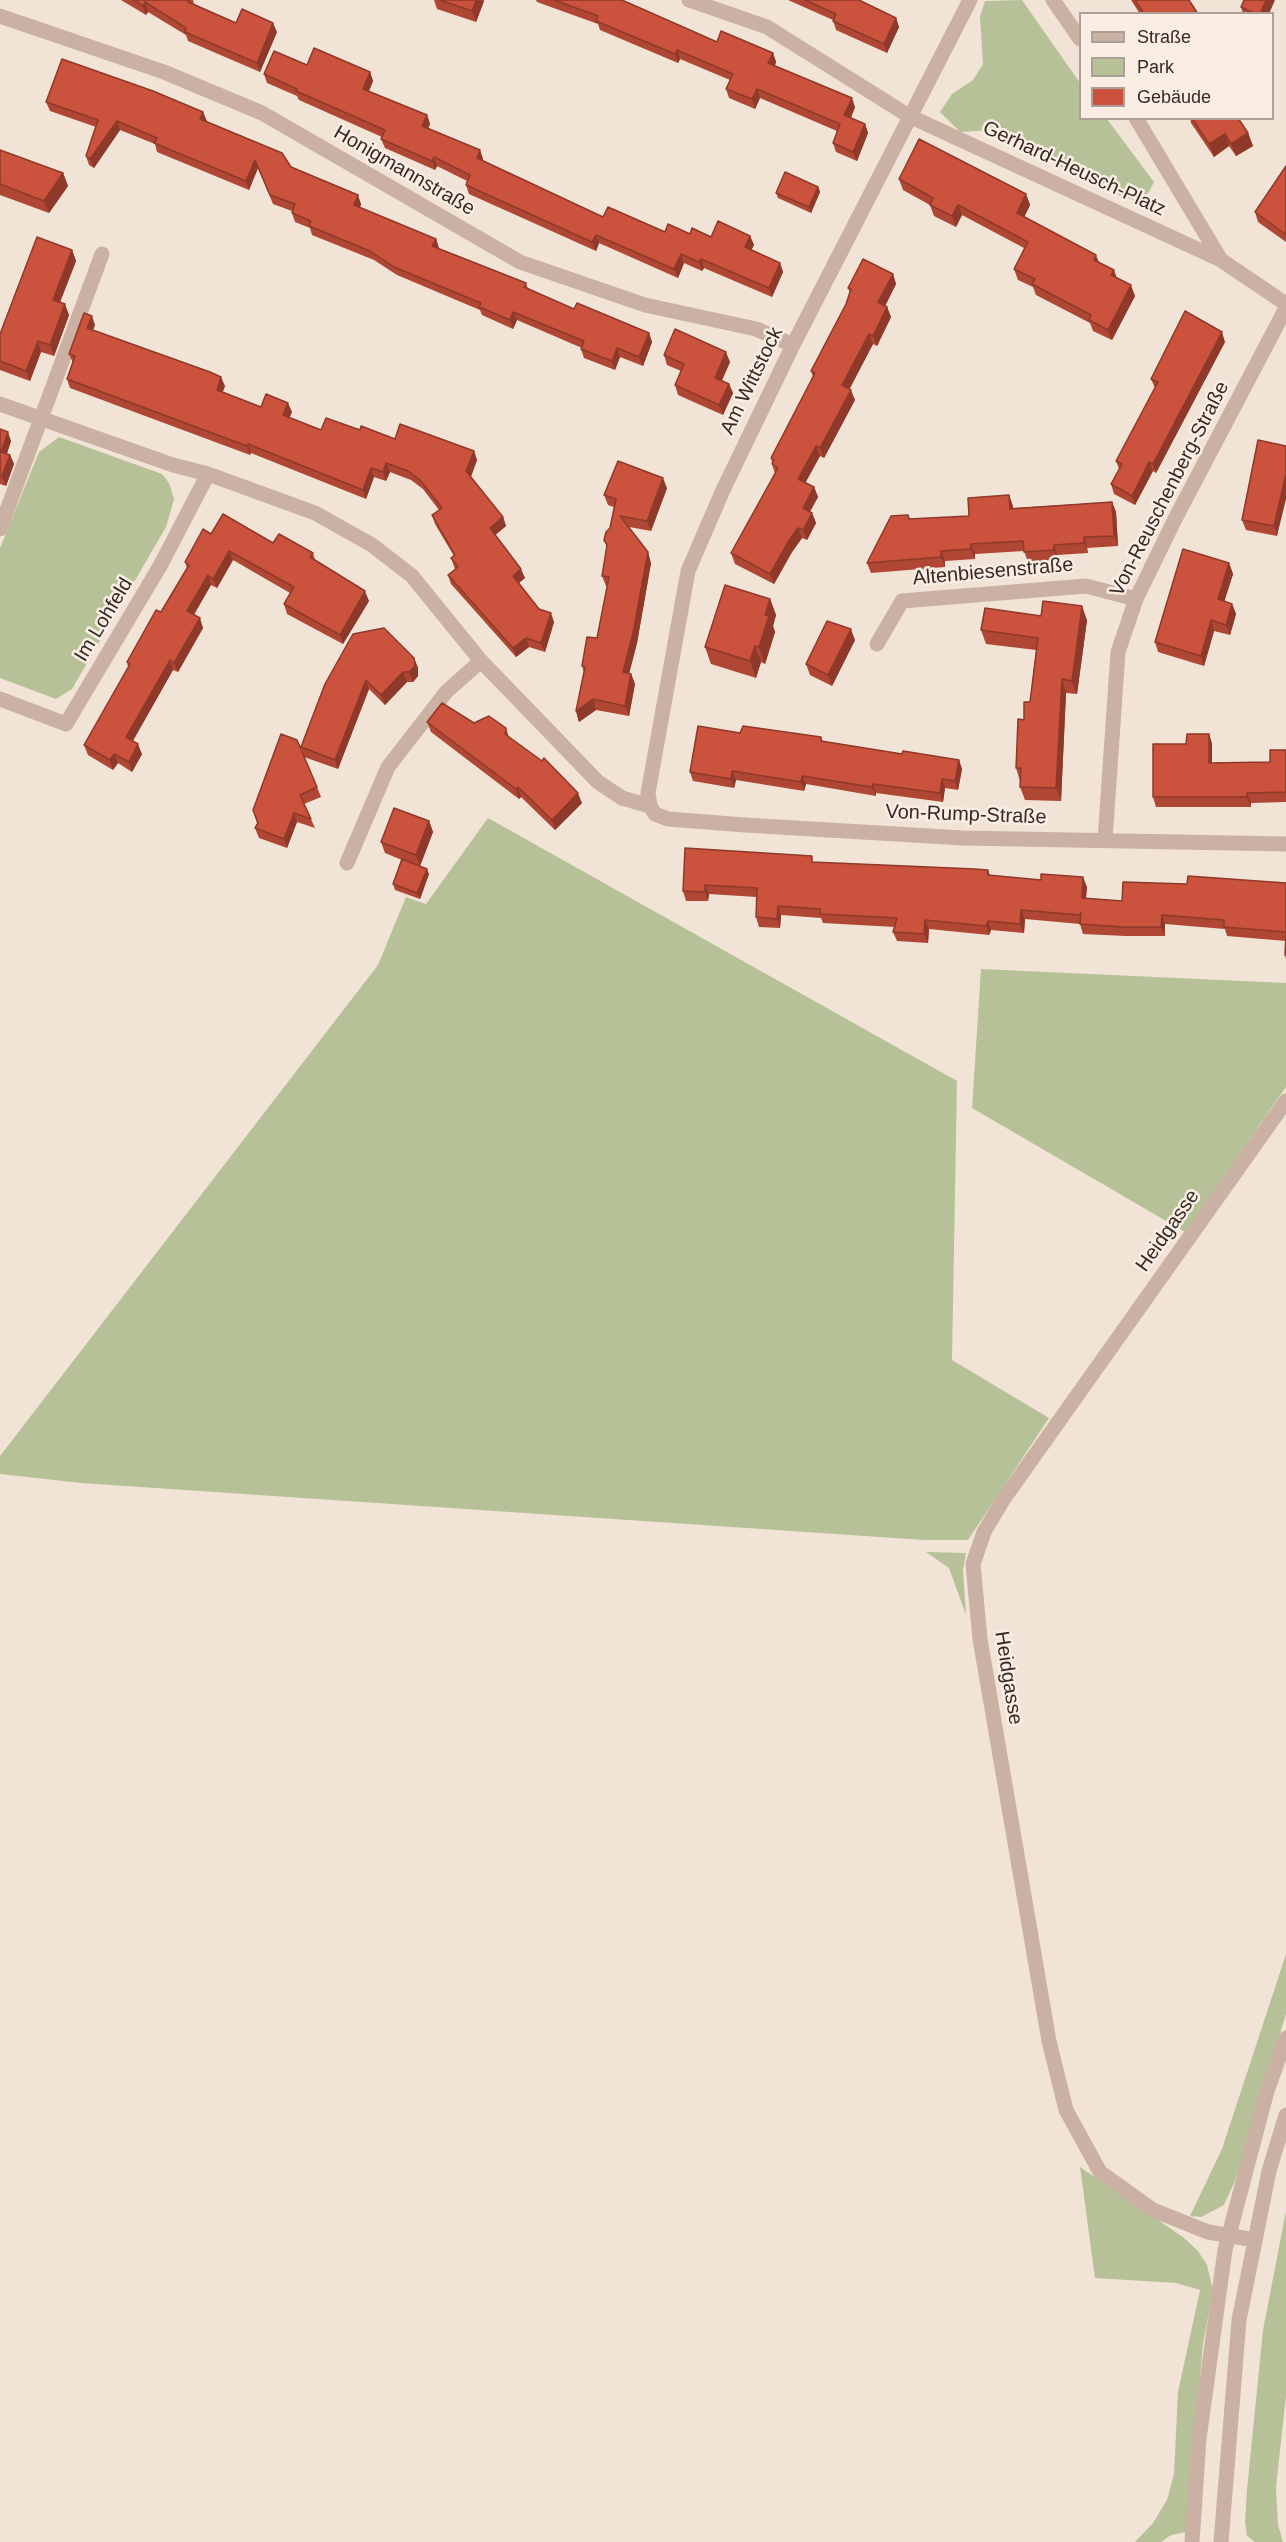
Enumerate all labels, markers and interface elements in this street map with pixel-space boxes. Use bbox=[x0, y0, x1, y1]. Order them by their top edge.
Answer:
legend bbox=[1079, 12, 1274, 120]
text: Straße bbox=[1137, 27, 1191, 47]
text: Park bbox=[1137, 57, 1174, 77]
text: Gebäude bbox=[1137, 87, 1211, 107]
street label: Gerhard-Heusch-Platz bbox=[979, 116, 1169, 222]
street label: Honigmannstraße bbox=[329, 121, 479, 221]
street label: Am Wittstock bbox=[716, 323, 788, 439]
street label: Von-Reuschenberg-Straße bbox=[1105, 378, 1235, 600]
street label: Altenbiesenstraße bbox=[912, 553, 1074, 591]
street label: Im Lohfeld bbox=[70, 574, 138, 666]
street label: Von-Rump-Straße bbox=[885, 800, 1047, 830]
street label: Heidgasse bbox=[1131, 1185, 1205, 1277]
street label: Heidgasse bbox=[989, 1629, 1027, 1727]

